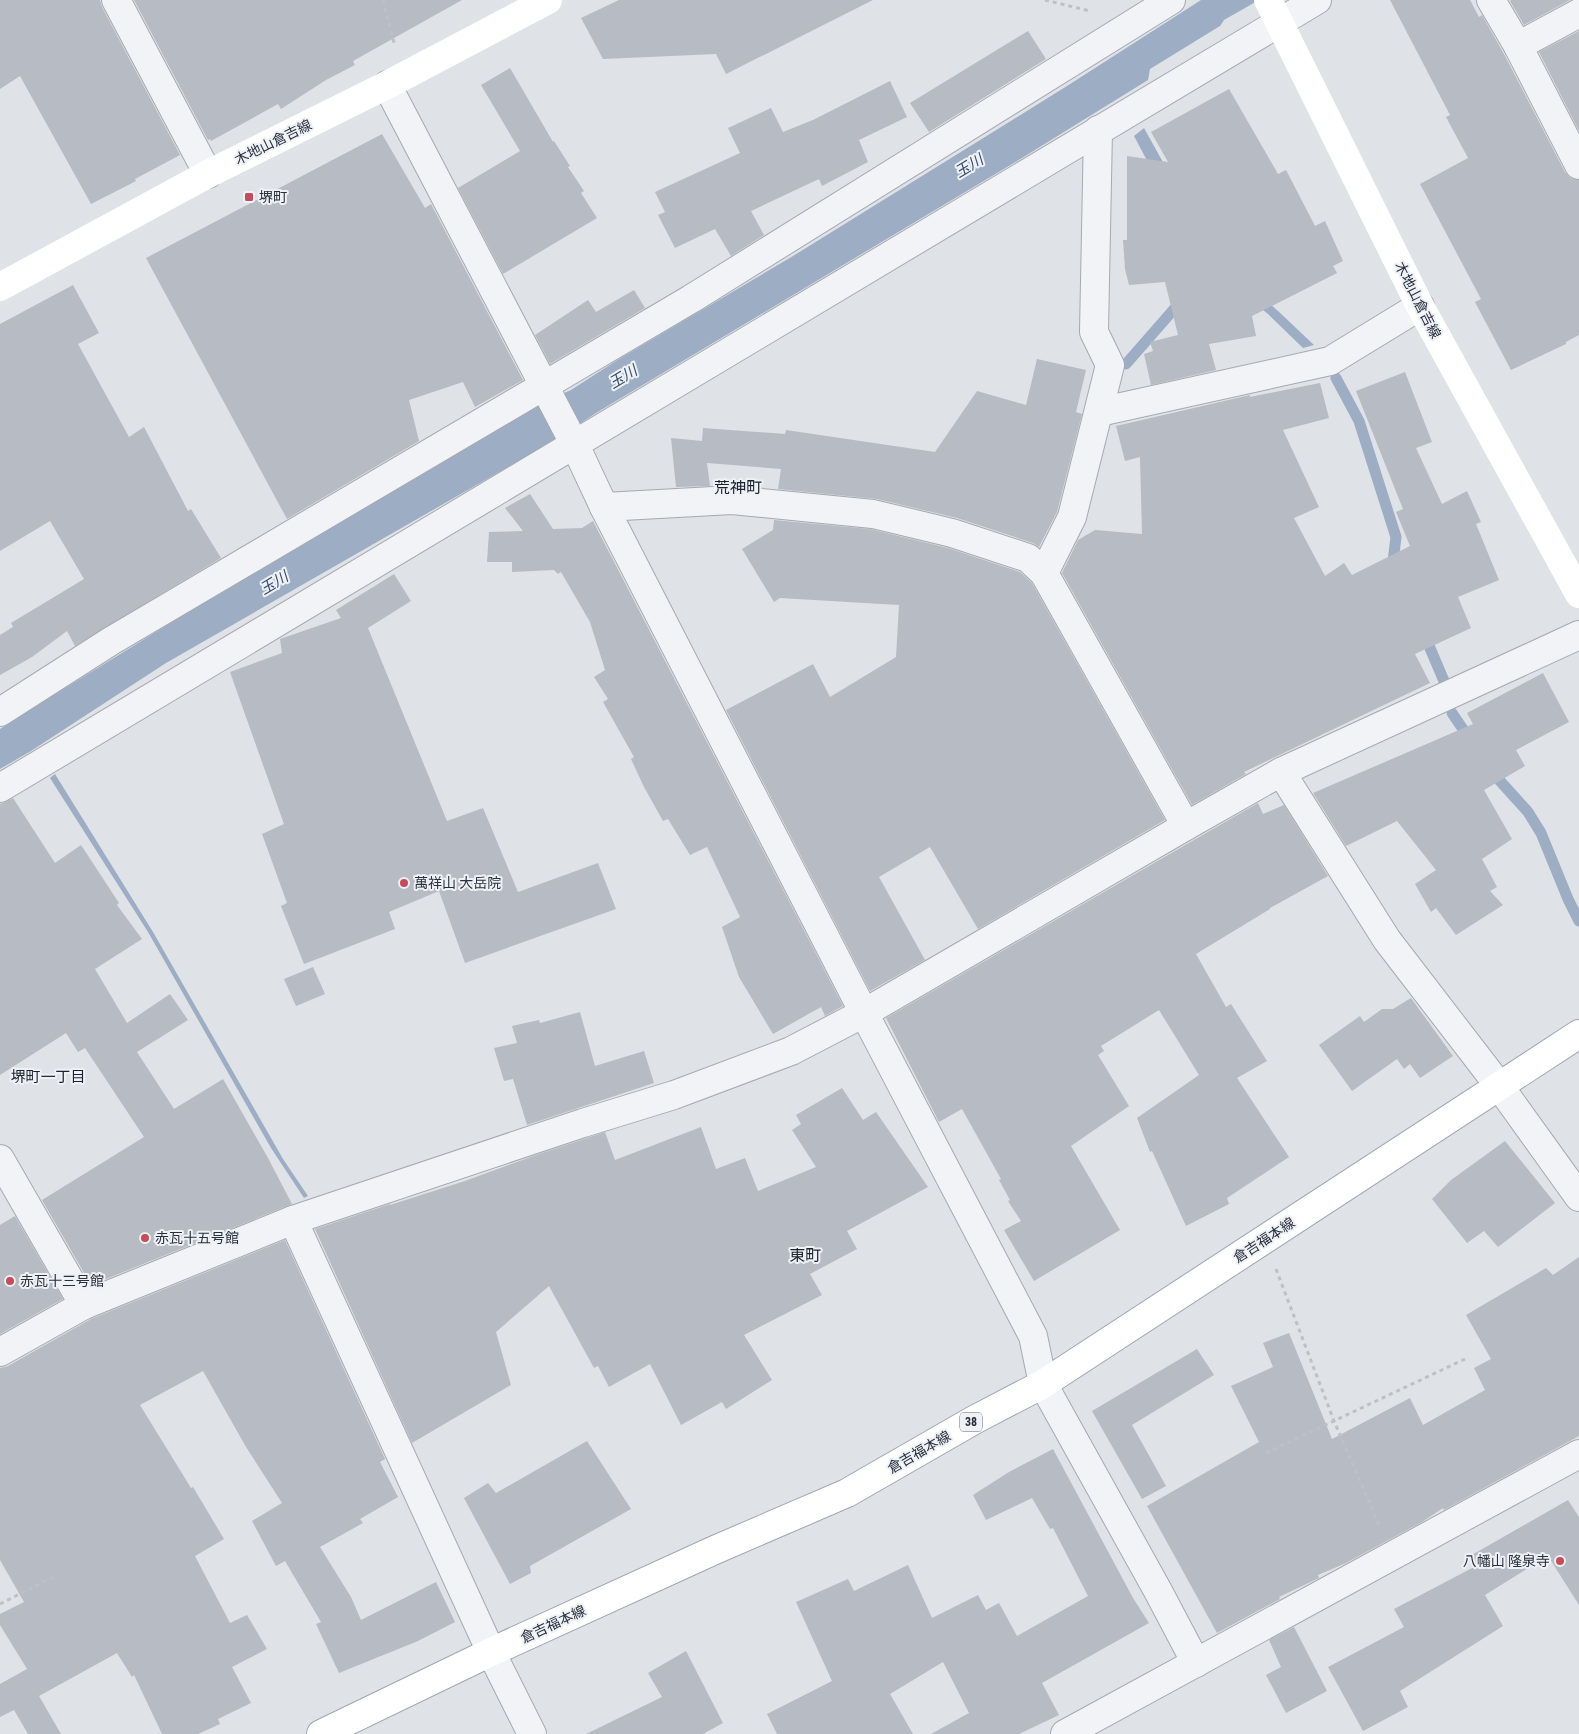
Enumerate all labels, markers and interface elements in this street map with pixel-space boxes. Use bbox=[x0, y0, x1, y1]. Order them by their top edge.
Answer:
street label: 木地山倉吉線 bbox=[232, 116, 314, 168]
water label: 玉川 bbox=[952, 150, 988, 181]
place label: 堺町 bbox=[259, 189, 287, 205]
marker: 堺町 bbox=[243, 191, 255, 203]
street label: 木地山倉吉線 bbox=[1392, 259, 1444, 341]
water label: 玉川 bbox=[606, 361, 642, 392]
district label: 荒神町 bbox=[714, 478, 762, 497]
water label: 玉川 bbox=[257, 567, 293, 598]
place label: 萬祥山 大岳院 bbox=[414, 875, 501, 891]
marker: 萬祥山 大岳院 bbox=[398, 877, 410, 889]
district label: 堺町一丁目 bbox=[10, 1068, 86, 1086]
street label: 倉吉福本線 bbox=[1230, 1214, 1298, 1266]
place label: 赤瓦十五号館 bbox=[155, 1230, 239, 1246]
marker: 赤瓦十五号館 bbox=[139, 1232, 151, 1244]
district label: 東町 bbox=[789, 1246, 821, 1265]
place label: 赤瓦十三号館 bbox=[20, 1273, 104, 1289]
marker: 赤瓦十三号館 bbox=[4, 1275, 16, 1287]
road number: 38 bbox=[960, 1412, 982, 1431]
street label: 倉吉福本線 bbox=[885, 1428, 953, 1476]
place label: 八幡山 隆泉寺 bbox=[1463, 1553, 1550, 1569]
marker: 八幡山 隆泉寺 bbox=[1554, 1555, 1566, 1567]
street label: 倉吉福本線 bbox=[518, 1602, 588, 1646]

